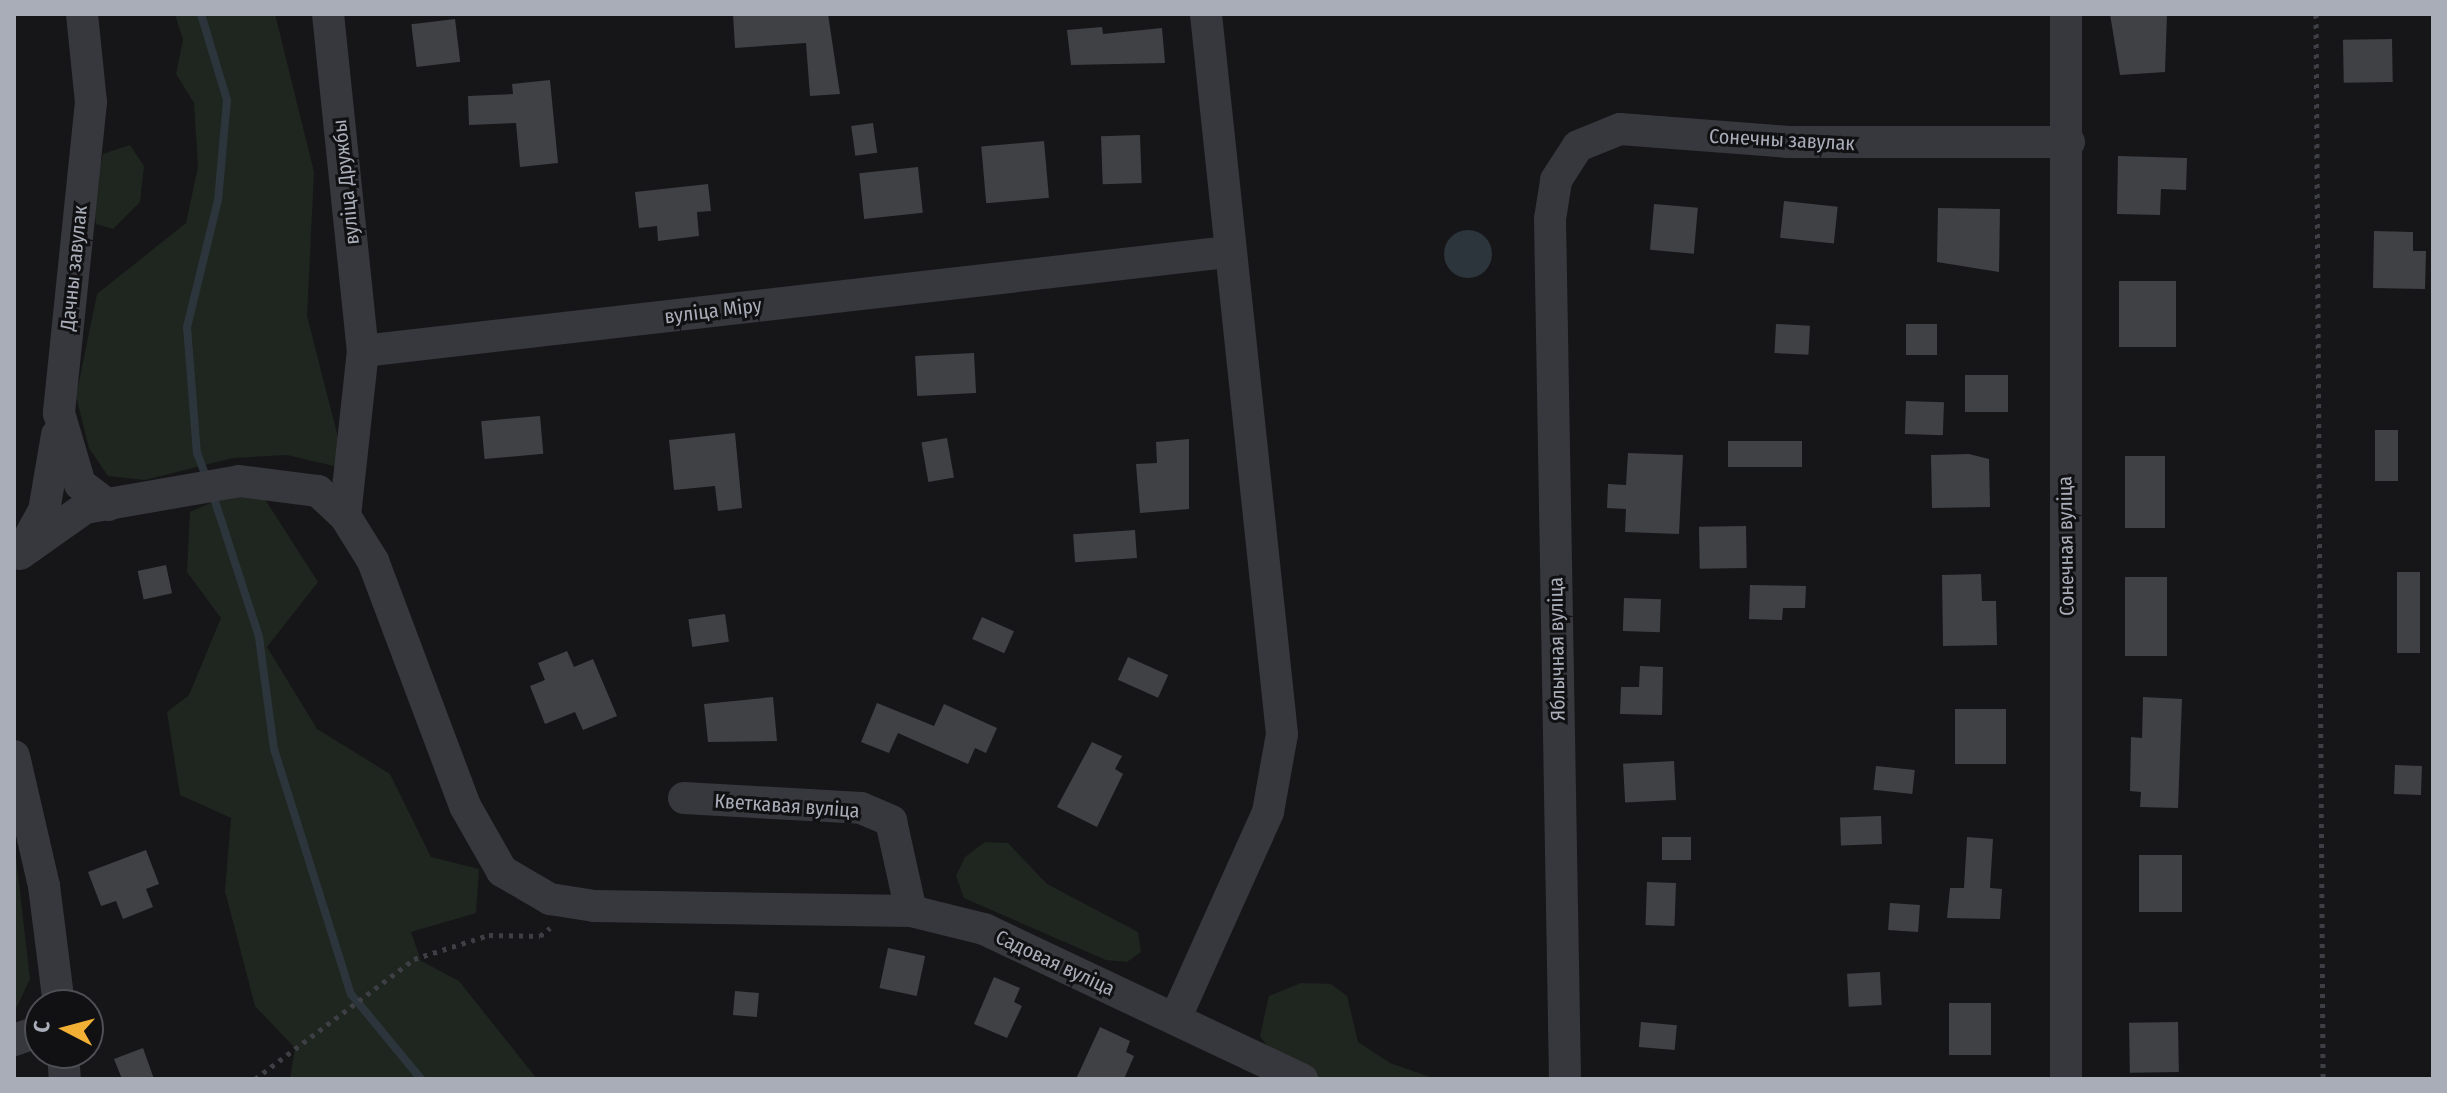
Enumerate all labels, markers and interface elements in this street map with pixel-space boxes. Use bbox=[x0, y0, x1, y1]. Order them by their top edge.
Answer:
street label: вуліца Дружбы bbox=[327, 118, 365, 246]
street label: Сонечны завулак bbox=[1709, 124, 1855, 156]
street label: Дачны завулак bbox=[55, 204, 93, 332]
street label: вуліца Міру bbox=[663, 293, 763, 329]
street label: Сонечная вуліца bbox=[2053, 476, 2079, 616]
street label: Яблычная вуліца bbox=[1544, 577, 1570, 721]
street label: Кветкавая вуліца bbox=[714, 789, 860, 823]
street label: Садовая вуліца bbox=[992, 925, 1118, 1001]
north arrow bbox=[24, 989, 104, 1069]
text: С bbox=[28, 1020, 56, 1034]

